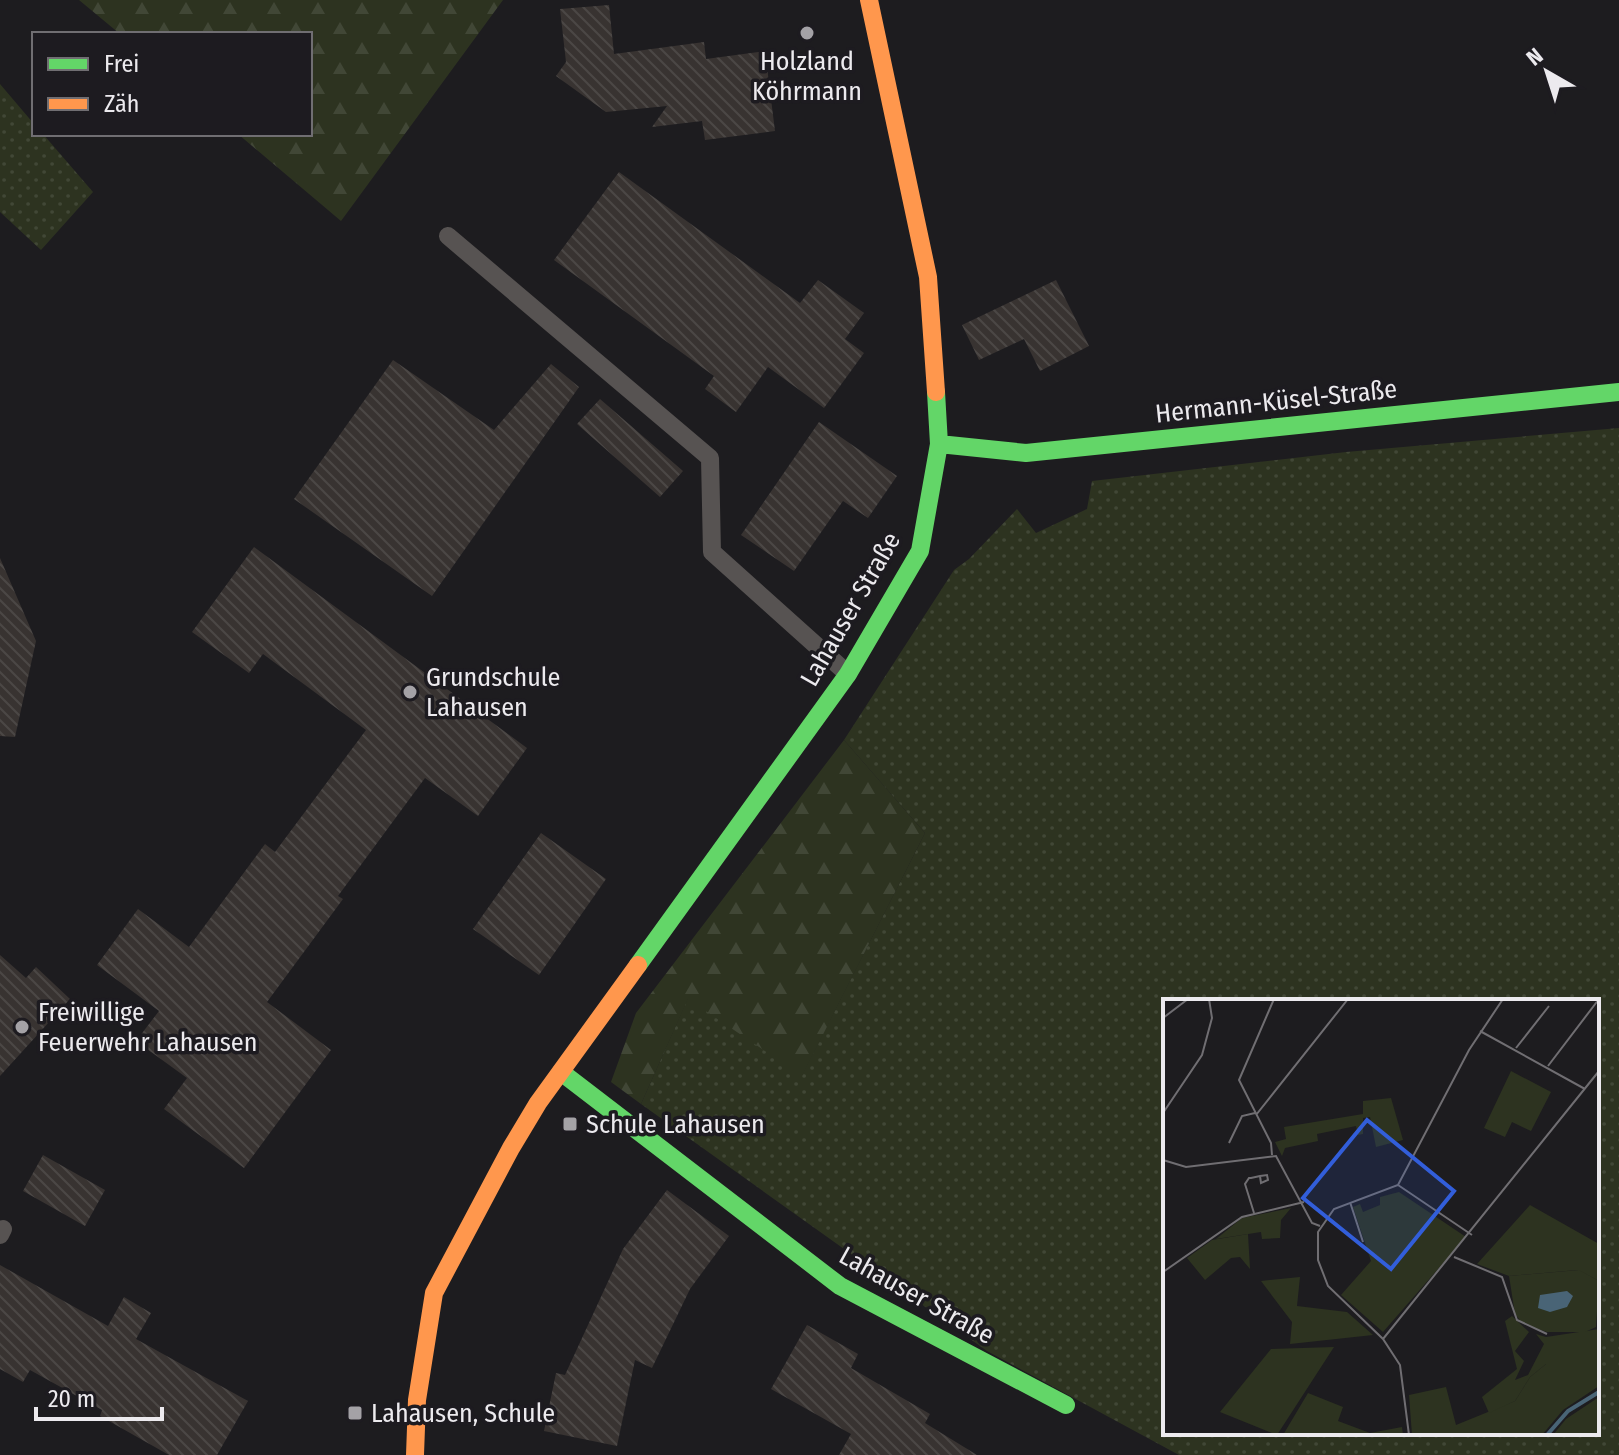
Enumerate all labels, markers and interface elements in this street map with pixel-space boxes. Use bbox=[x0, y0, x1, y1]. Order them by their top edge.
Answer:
marker: Holzland Köhrmann bbox=[798, 24, 816, 42]
legend bbox=[32, 32, 312, 136]
north arrow bbox=[1507, 32, 1587, 112]
text: N bbox=[1521, 42, 1548, 71]
place label: Holzland Köhrmann bbox=[752, 46, 862, 107]
text: Frei bbox=[104, 50, 139, 78]
text: Zäh bbox=[104, 90, 139, 118]
street label: Hermann-Küsel-Straße bbox=[1154, 373, 1398, 430]
street label: Lahauser Straße bbox=[794, 527, 907, 692]
place label: Grundschule Lahausen bbox=[426, 662, 560, 723]
marker: Grundschule Lahausen bbox=[401, 683, 419, 701]
place label: Freiwillige Feuerwehr Lahausen bbox=[38, 997, 257, 1058]
inset map bbox=[1163, 999, 1599, 1435]
marker: Freiwillige Feuerwehr Lahausen bbox=[13, 1018, 31, 1036]
place label: Schule Lahausen bbox=[586, 1109, 765, 1140]
marker: Schule Lahausen bbox=[561, 1115, 579, 1133]
street label: Lahauser Straße bbox=[834, 1240, 1000, 1351]
scale bar bbox=[36, 1371, 162, 1421]
text: 20 m bbox=[48, 1385, 95, 1413]
place label: Lahausen, Schule bbox=[371, 1398, 555, 1429]
marker: Lahausen, Schule bbox=[346, 1404, 364, 1422]

